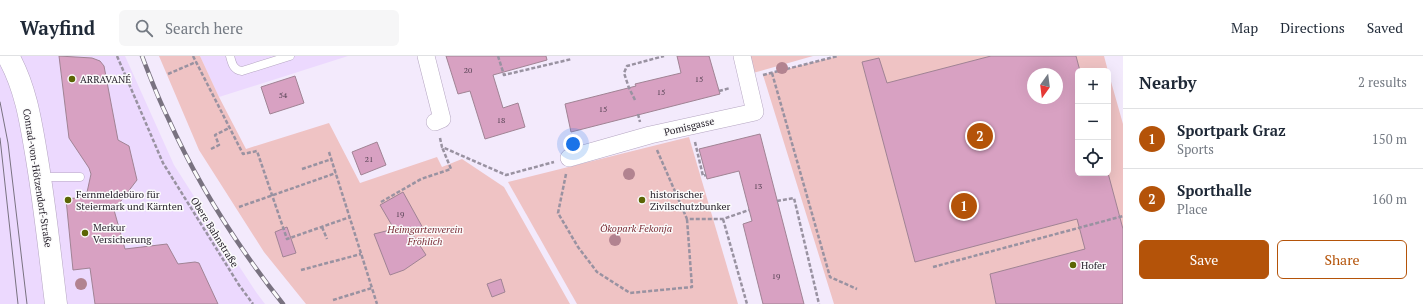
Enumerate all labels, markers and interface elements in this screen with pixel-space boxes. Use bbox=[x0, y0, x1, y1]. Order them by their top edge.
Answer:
search box bbox=[119, 10, 399, 46]
text: Wayfind bbox=[20, 15, 95, 40]
icon: search bbox=[133, 17, 155, 39]
text: Search here bbox=[165, 18, 243, 38]
text: Map bbox=[1231, 18, 1258, 37]
text: Directions bbox=[1280, 18, 1345, 37]
text: Saved bbox=[1367, 18, 1403, 37]
house number: 20 bbox=[464, 65, 472, 75]
north arrow bbox=[1027, 68, 1063, 104]
map controls bbox=[1075, 68, 1111, 176]
button: + bbox=[1075, 68, 1111, 104]
text: Nearby bbox=[1139, 71, 1197, 94]
place label: ARRAVANÉ bbox=[80, 73, 131, 86]
text: 2 results bbox=[1358, 73, 1407, 91]
marker: ARRAVANÉ bbox=[67, 74, 77, 84]
house number: 15 bbox=[695, 74, 703, 84]
house number: 15 bbox=[657, 87, 665, 97]
house number: 54 bbox=[279, 90, 288, 100]
house number: 15 bbox=[599, 104, 607, 114]
button: − bbox=[1075, 104, 1111, 140]
street label: Conrad-von-Hötzendorf-Straße bbox=[20, 108, 55, 248]
street label: Pomisgasse bbox=[663, 114, 716, 139]
house number: 18 bbox=[497, 115, 505, 125]
text: Sportpark Graz bbox=[1177, 120, 1286, 140]
pin: 2 bbox=[967, 121, 993, 151]
text: 1 bbox=[1148, 130, 1156, 148]
text: 150 m bbox=[1372, 130, 1407, 148]
your location bbox=[563, 134, 583, 154]
button: locate bbox=[1075, 140, 1111, 176]
text: Sports bbox=[1177, 140, 1214, 158]
house number: 21 bbox=[365, 154, 373, 164]
text: Sporthalle bbox=[1177, 180, 1252, 200]
house number: 13 bbox=[754, 181, 762, 191]
place label: Fernmeldebüro für Steiermark und Kärnten bbox=[76, 188, 183, 213]
place label: historischer Zivilschutzbunker bbox=[650, 188, 731, 213]
text: 2 bbox=[1148, 190, 1156, 208]
text: 160 m bbox=[1372, 190, 1407, 208]
pin: 1 bbox=[951, 191, 977, 221]
marker: Fernmeldebüro für Steiermark und Kärnten bbox=[63, 195, 73, 205]
street label: Obere Bahnstraße bbox=[188, 195, 241, 270]
marker: historischer Zivilschutzbunker bbox=[637, 195, 647, 205]
text: Place bbox=[1177, 200, 1208, 218]
house number: 19 bbox=[396, 209, 404, 219]
place label: Merkur Versicherung bbox=[93, 221, 152, 246]
park label: Ökopark Fekonja bbox=[600, 222, 672, 235]
park label: Heimgartenverein Fröhlich bbox=[386, 223, 463, 248]
marker: Merkur Versicherung bbox=[80, 228, 90, 238]
button: Save bbox=[1139, 240, 1269, 279]
button: Share bbox=[1277, 240, 1407, 279]
place label: Hofer bbox=[1081, 259, 1106, 272]
marker: Hofer bbox=[1068, 260, 1078, 270]
house number: 19 bbox=[772, 271, 780, 281]

